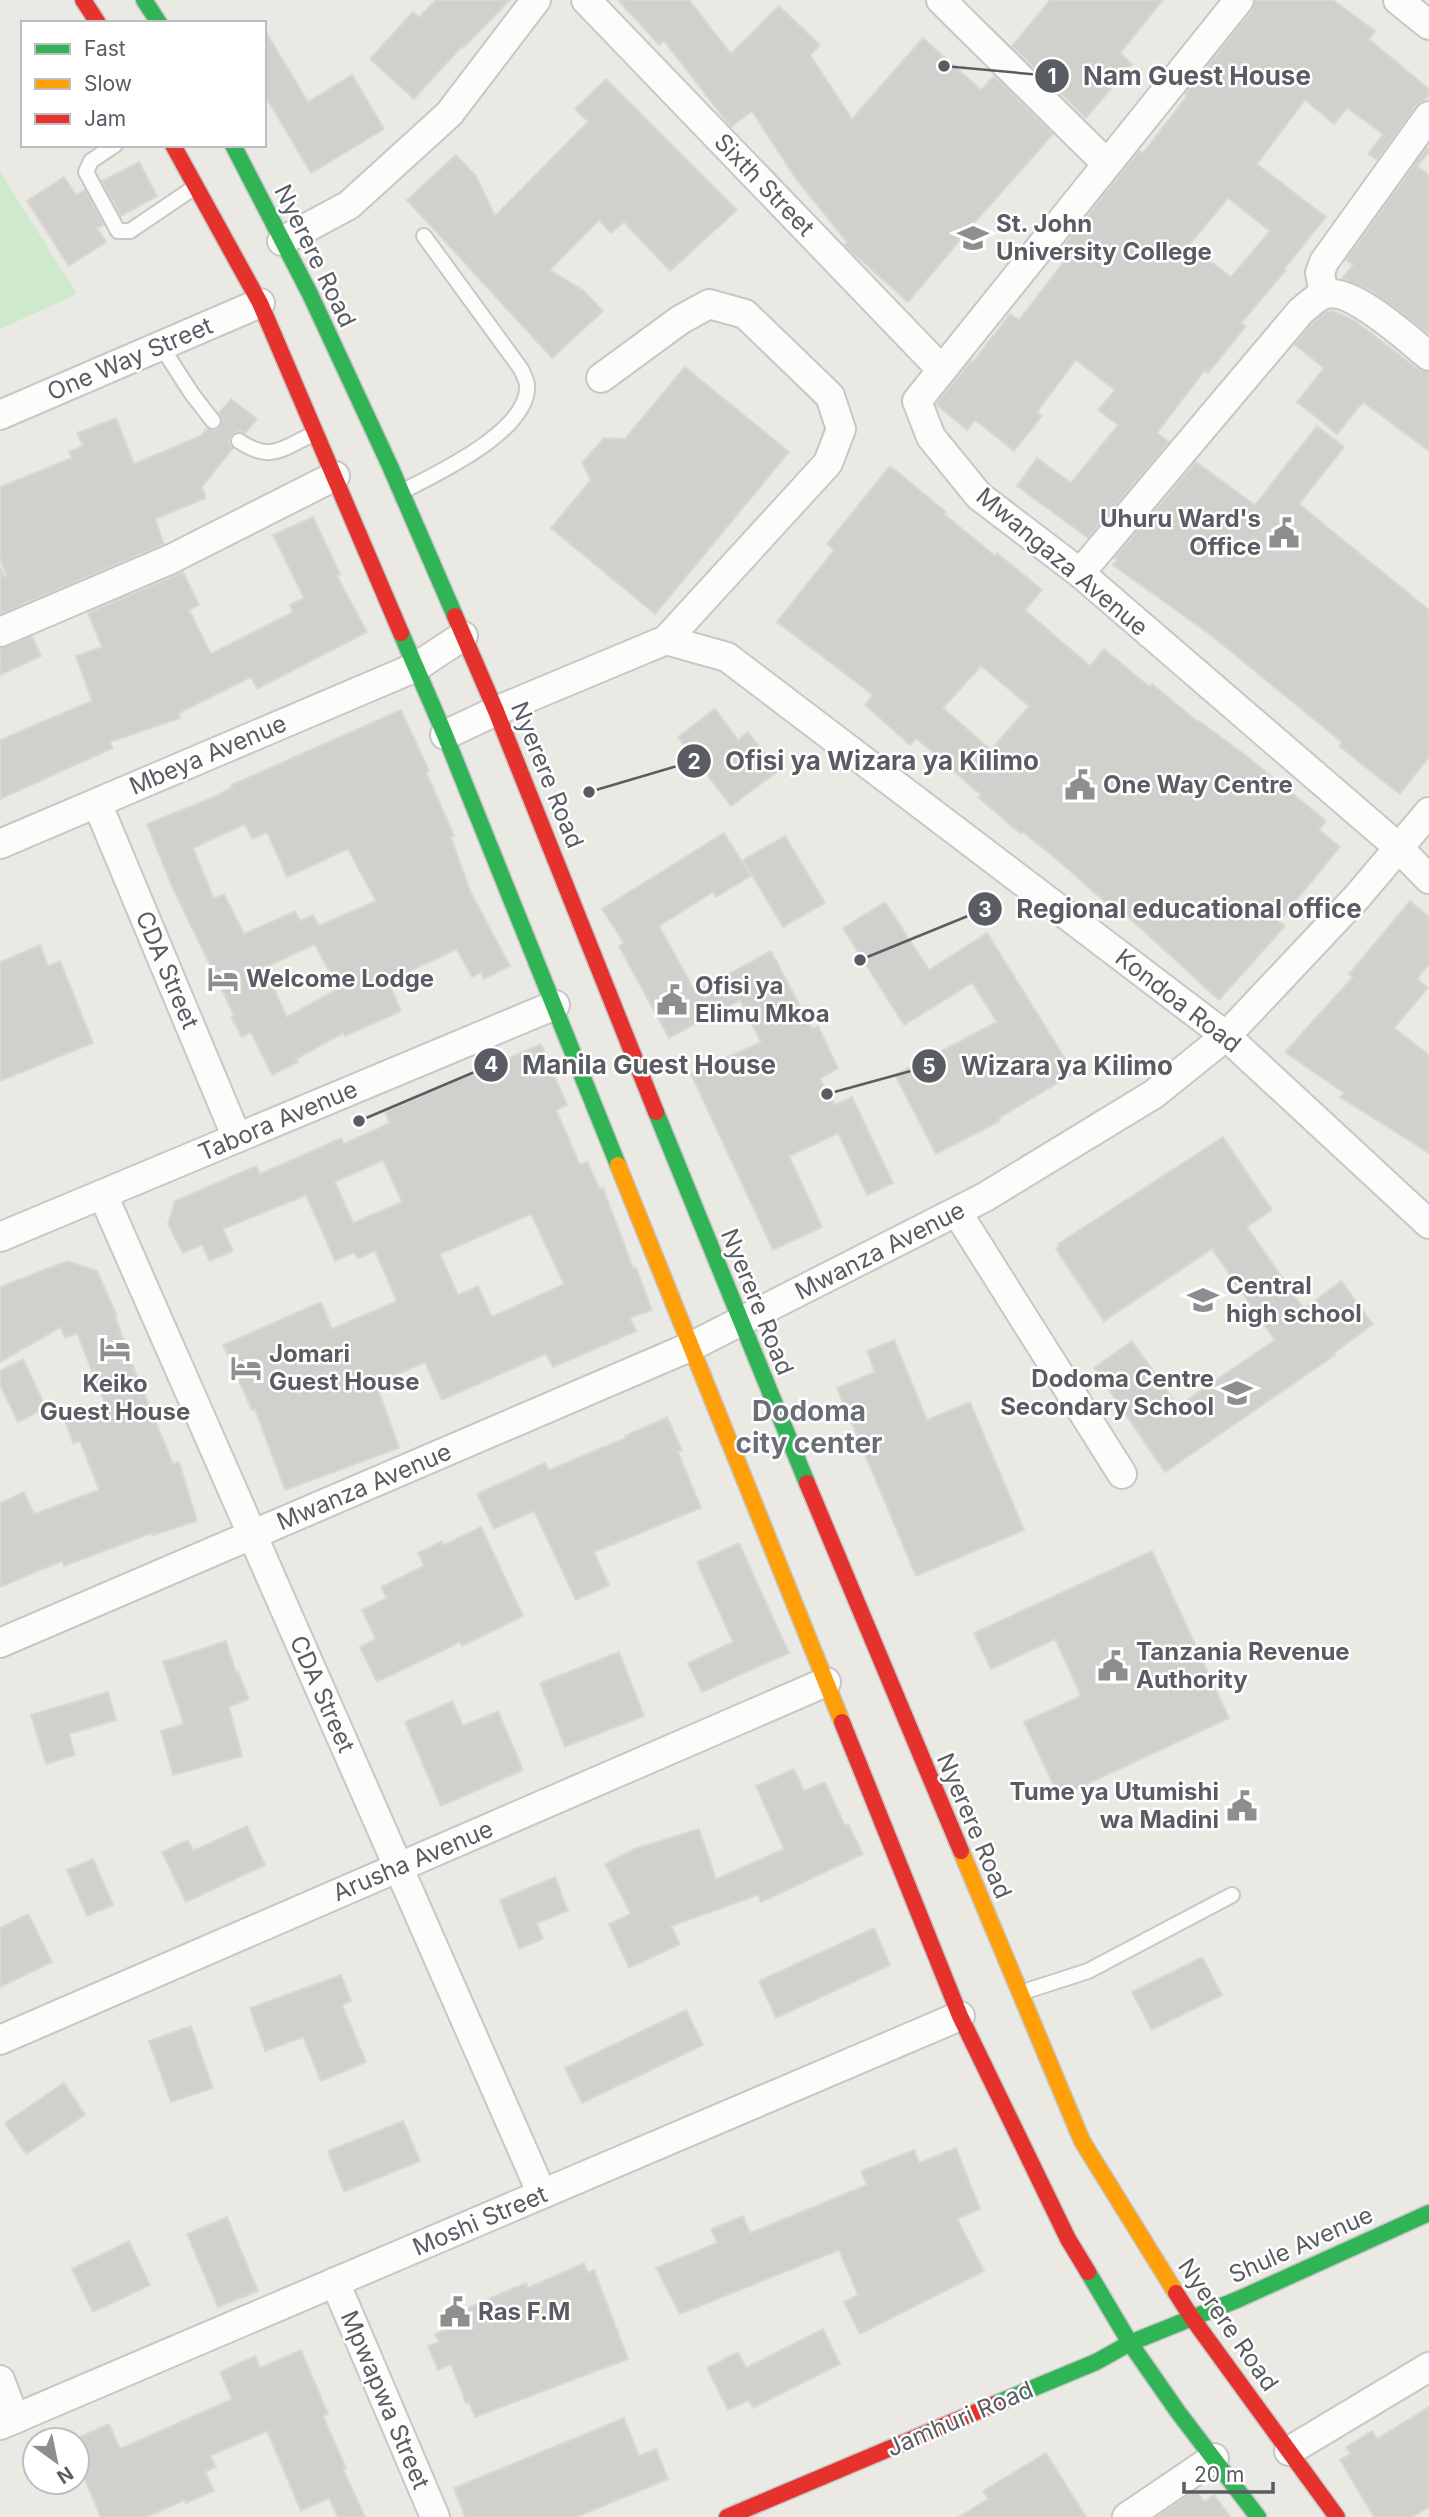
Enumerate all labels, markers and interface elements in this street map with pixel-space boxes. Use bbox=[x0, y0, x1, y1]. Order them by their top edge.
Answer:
legend bbox=[21, 21, 266, 147]
text: Fast bbox=[84, 36, 126, 61]
callout: Nam Guest House bbox=[1034, 53, 1325, 100]
text: Nam Guest House bbox=[1083, 60, 1311, 91]
text: 1 bbox=[1047, 64, 1057, 89]
text: Slow bbox=[84, 71, 132, 96]
text: Jam bbox=[84, 106, 126, 131]
street label: Sixth Street bbox=[708, 127, 820, 242]
street label: Nyerere Road bbox=[268, 180, 362, 332]
place label: St. John University College bbox=[996, 209, 1212, 266]
school or university icon: St. John University College bbox=[956, 221, 990, 255]
street label: One Way Street bbox=[43, 311, 217, 406]
street label: Mwangaza Avenue bbox=[971, 481, 1154, 642]
place label: Uhuru Ward's Office bbox=[1100, 504, 1261, 561]
public building icon: Uhuru Ward's Office bbox=[1267, 516, 1301, 550]
street label: Nyerere Road bbox=[505, 697, 590, 852]
street label: Mbeya Avenue bbox=[125, 708, 291, 801]
callout: Ofisi ya Wizara ya Kilimo bbox=[677, 738, 1053, 785]
text: Ofisi ya Wizara ya Kilimo bbox=[725, 745, 1039, 776]
text: 2 bbox=[687, 749, 701, 774]
public building icon: One Way Centre bbox=[1063, 768, 1097, 802]
place label: One Way Centre bbox=[1103, 770, 1293, 799]
callout: Regional educational office bbox=[967, 886, 1376, 933]
text: Regional educational office bbox=[1016, 893, 1362, 924]
text: 3 bbox=[978, 897, 992, 922]
street label: CDA Street bbox=[130, 907, 205, 1033]
street label: Kondoa Road bbox=[1110, 943, 1247, 1059]
hotel icon: Welcome Lodge bbox=[206, 962, 240, 996]
place label: Welcome Lodge bbox=[246, 964, 434, 993]
place label: Ofisi ya Elimu Mkoa bbox=[695, 971, 830, 1028]
public building icon: Ofisi ya Elimu Mkoa bbox=[655, 983, 689, 1017]
callout: Manila Guest House bbox=[473, 1041, 790, 1088]
callout: Wizara ya Kilimo bbox=[912, 1043, 1187, 1090]
text: Manila Guest House bbox=[522, 1049, 776, 1080]
text: Wizara ya Kilimo bbox=[961, 1050, 1173, 1081]
text: 4 bbox=[484, 1052, 498, 1077]
text: 5 bbox=[922, 1054, 936, 1079]
street label: Tabora Avenue bbox=[194, 1074, 362, 1167]
street label: Mwanza Avenue bbox=[790, 1195, 970, 1306]
street label: Nyerere Road bbox=[715, 1224, 800, 1379]
place label: Central high school bbox=[1226, 1271, 1362, 1328]
school or university icon: Central high school bbox=[1186, 1283, 1220, 1317]
hotel icon: Keiko Guest House bbox=[98, 1332, 132, 1366]
place label: Jomari Guest House bbox=[269, 1339, 420, 1396]
hotel icon: Jomari Guest House bbox=[229, 1351, 263, 1385]
place label: Dodoma Centre Secondary School bbox=[1000, 1364, 1214, 1421]
place label: Keiko Guest House bbox=[40, 1369, 190, 1426]
school or university icon: Dodoma Centre Secondary School bbox=[1220, 1376, 1254, 1410]
district label: Dodoma city center bbox=[735, 1394, 883, 1460]
street label: Mwanza Avenue bbox=[272, 1437, 455, 1536]
street label: CDA Street bbox=[284, 1631, 361, 1757]
place label: Tanzania Revenue Authority bbox=[1136, 1637, 1350, 1694]
public building icon: Tanzania Revenue Authority bbox=[1096, 1649, 1130, 1683]
street label: Nyerere Road bbox=[931, 1749, 1018, 1903]
place label: Tume ya Utumishi wa Madini bbox=[1010, 1777, 1219, 1834]
public building icon: Tume ya Utumishi wa Madini bbox=[1225, 1789, 1259, 1823]
street label: Arusha Avenue bbox=[328, 1814, 497, 1907]
street label: Moshi Street bbox=[408, 2179, 552, 2262]
street label: Shule Avenue bbox=[1224, 2200, 1377, 2289]
street label: Nyerere Road bbox=[1172, 2253, 1285, 2397]
public building icon: Ras F.M bbox=[438, 2295, 472, 2329]
place label: Ras F.M bbox=[478, 2297, 570, 2326]
street label: Mpwapwa Street bbox=[335, 2306, 436, 2493]
street label: Jamhuri Road bbox=[882, 2375, 1037, 2462]
north arrow bbox=[21, 2426, 91, 2496]
scale bar bbox=[1184, 2450, 1273, 2494]
text: N bbox=[53, 2461, 77, 2488]
text: 20 m bbox=[1194, 2462, 1244, 2487]

